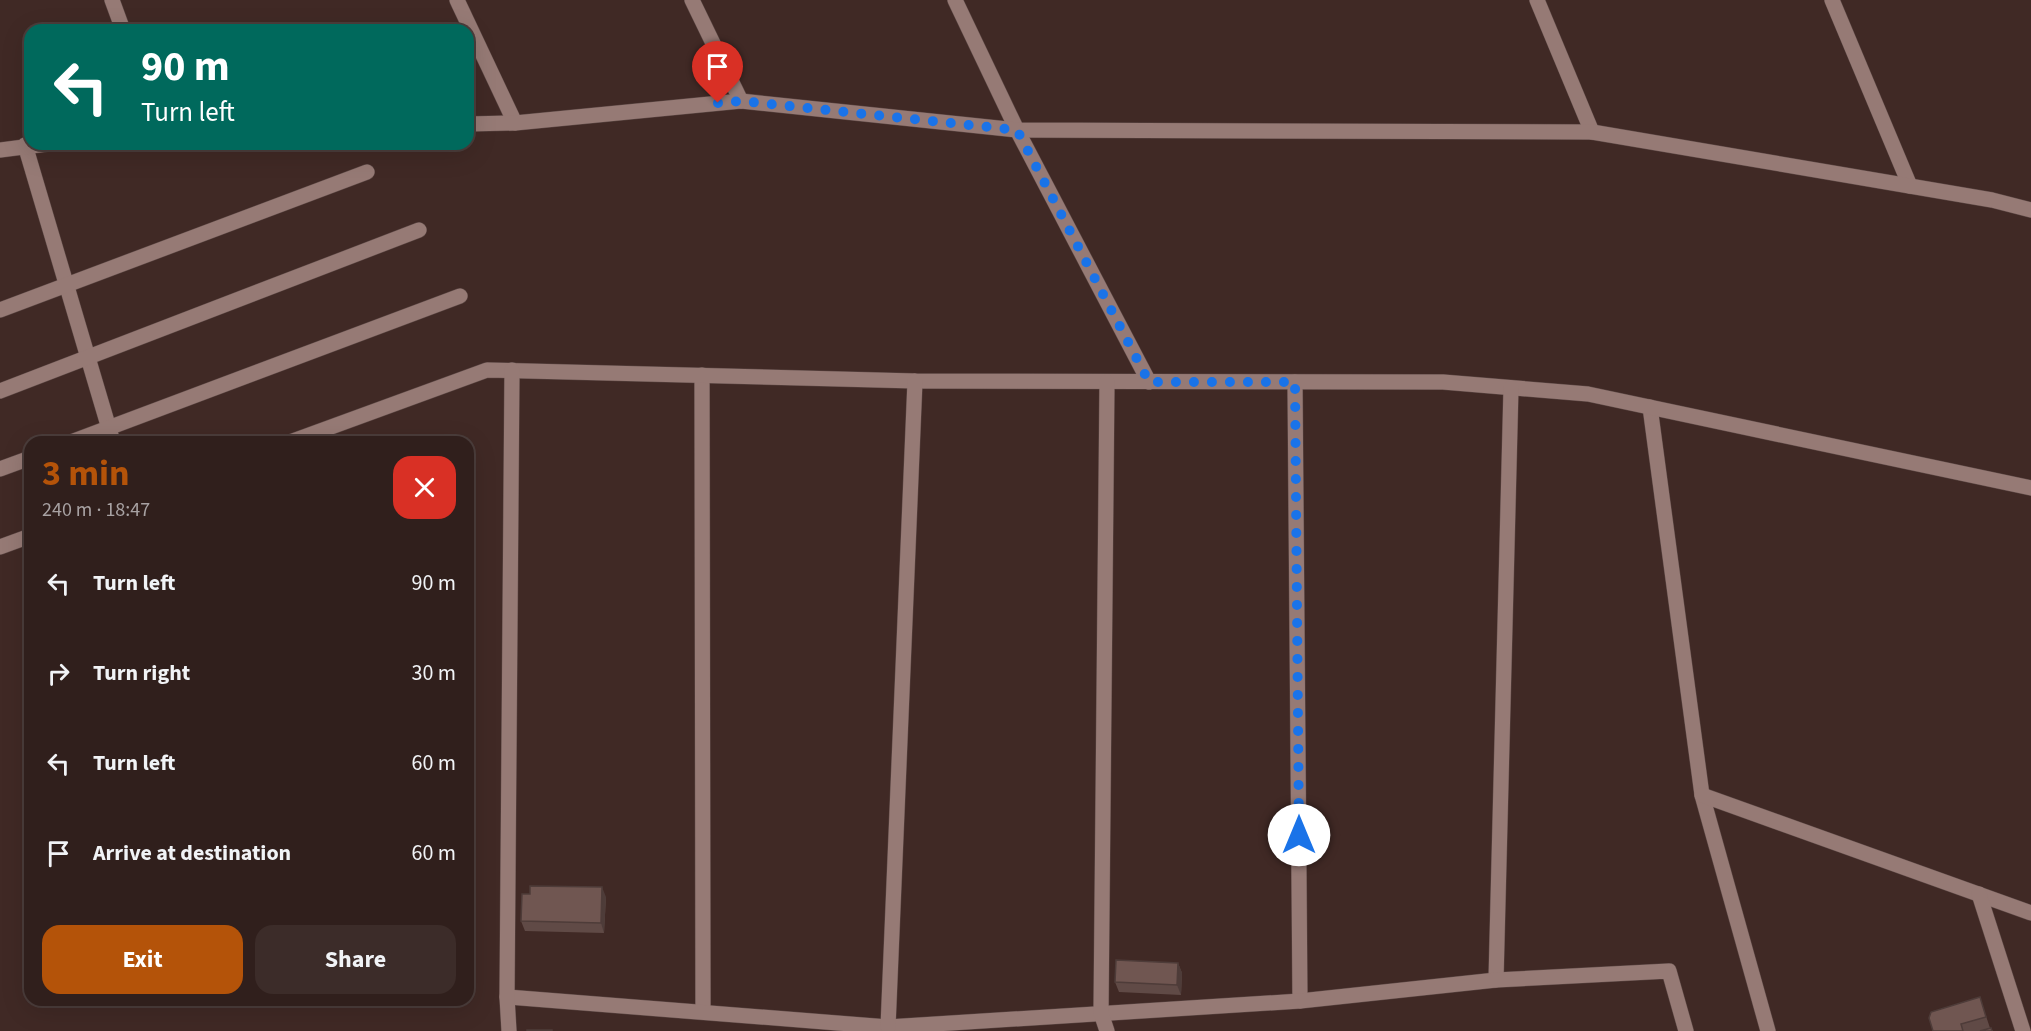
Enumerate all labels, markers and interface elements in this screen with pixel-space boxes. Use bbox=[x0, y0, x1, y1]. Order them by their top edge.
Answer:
text: 90 m bbox=[141, 37, 230, 97]
pin bbox=[692, 41, 743, 103]
icon: left bbox=[42, 48, 120, 126]
icon: arrive bbox=[701, 50, 734, 83]
text: Turn left bbox=[141, 93, 235, 132]
text: 3 min bbox=[42, 448, 130, 499]
button: close bbox=[393, 456, 456, 519]
text: 240 m · 18:47 bbox=[42, 496, 150, 524]
icon: left bbox=[42, 567, 75, 600]
text: Turn left bbox=[93, 567, 175, 599]
text: 90 m bbox=[411, 567, 456, 599]
icon: right bbox=[42, 657, 75, 690]
text: Turn right bbox=[93, 657, 190, 689]
text: 30 m bbox=[411, 657, 456, 689]
icon: left bbox=[42, 747, 75, 780]
text: Turn left bbox=[93, 747, 175, 779]
text: 60 m bbox=[411, 747, 456, 779]
position arrow bbox=[1267, 803, 1331, 867]
icon: arrive bbox=[42, 837, 75, 870]
text: Arrive at destination bbox=[93, 837, 291, 869]
text: 60 m bbox=[411, 837, 456, 869]
button: Exit bbox=[42, 925, 243, 994]
button: Share bbox=[255, 925, 456, 994]

